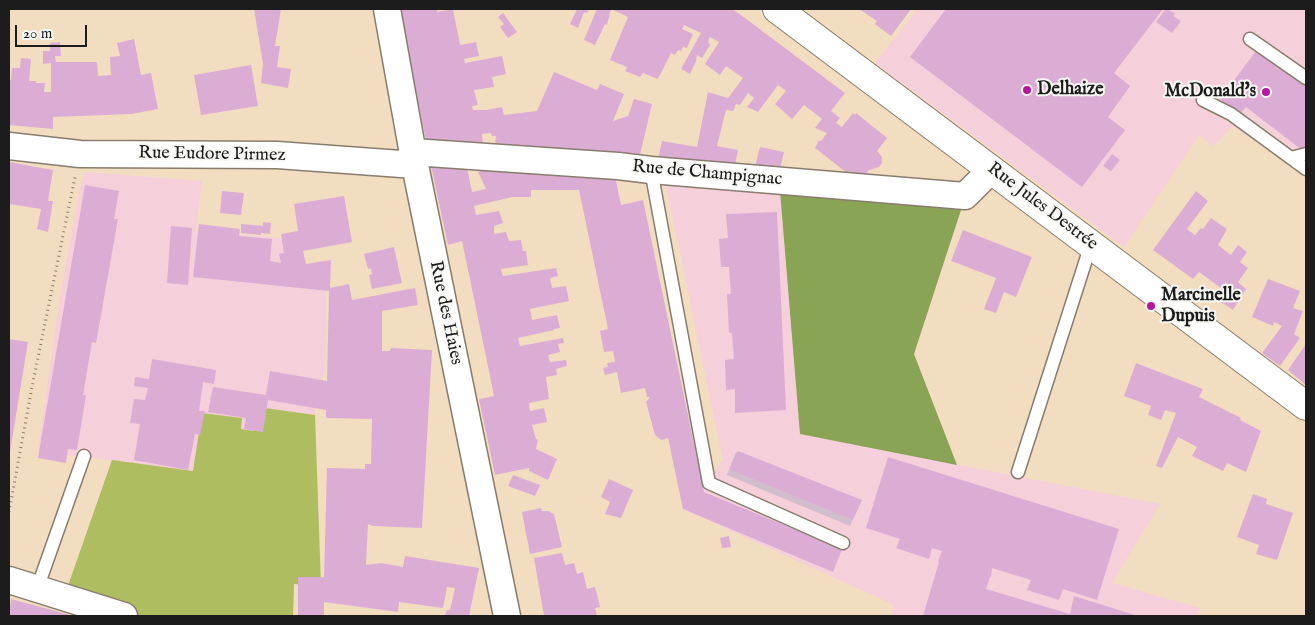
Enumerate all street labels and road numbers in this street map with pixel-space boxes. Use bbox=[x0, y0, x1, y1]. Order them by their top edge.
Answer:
street label: Rue Eudore Pirmez bbox=[138, 143, 286, 167]
street label: Rue de Champignac bbox=[631, 157, 783, 191]
street label: Rue Jules Destrée bbox=[982, 158, 1102, 256]
street label: Rue des Haies bbox=[423, 259, 467, 367]

